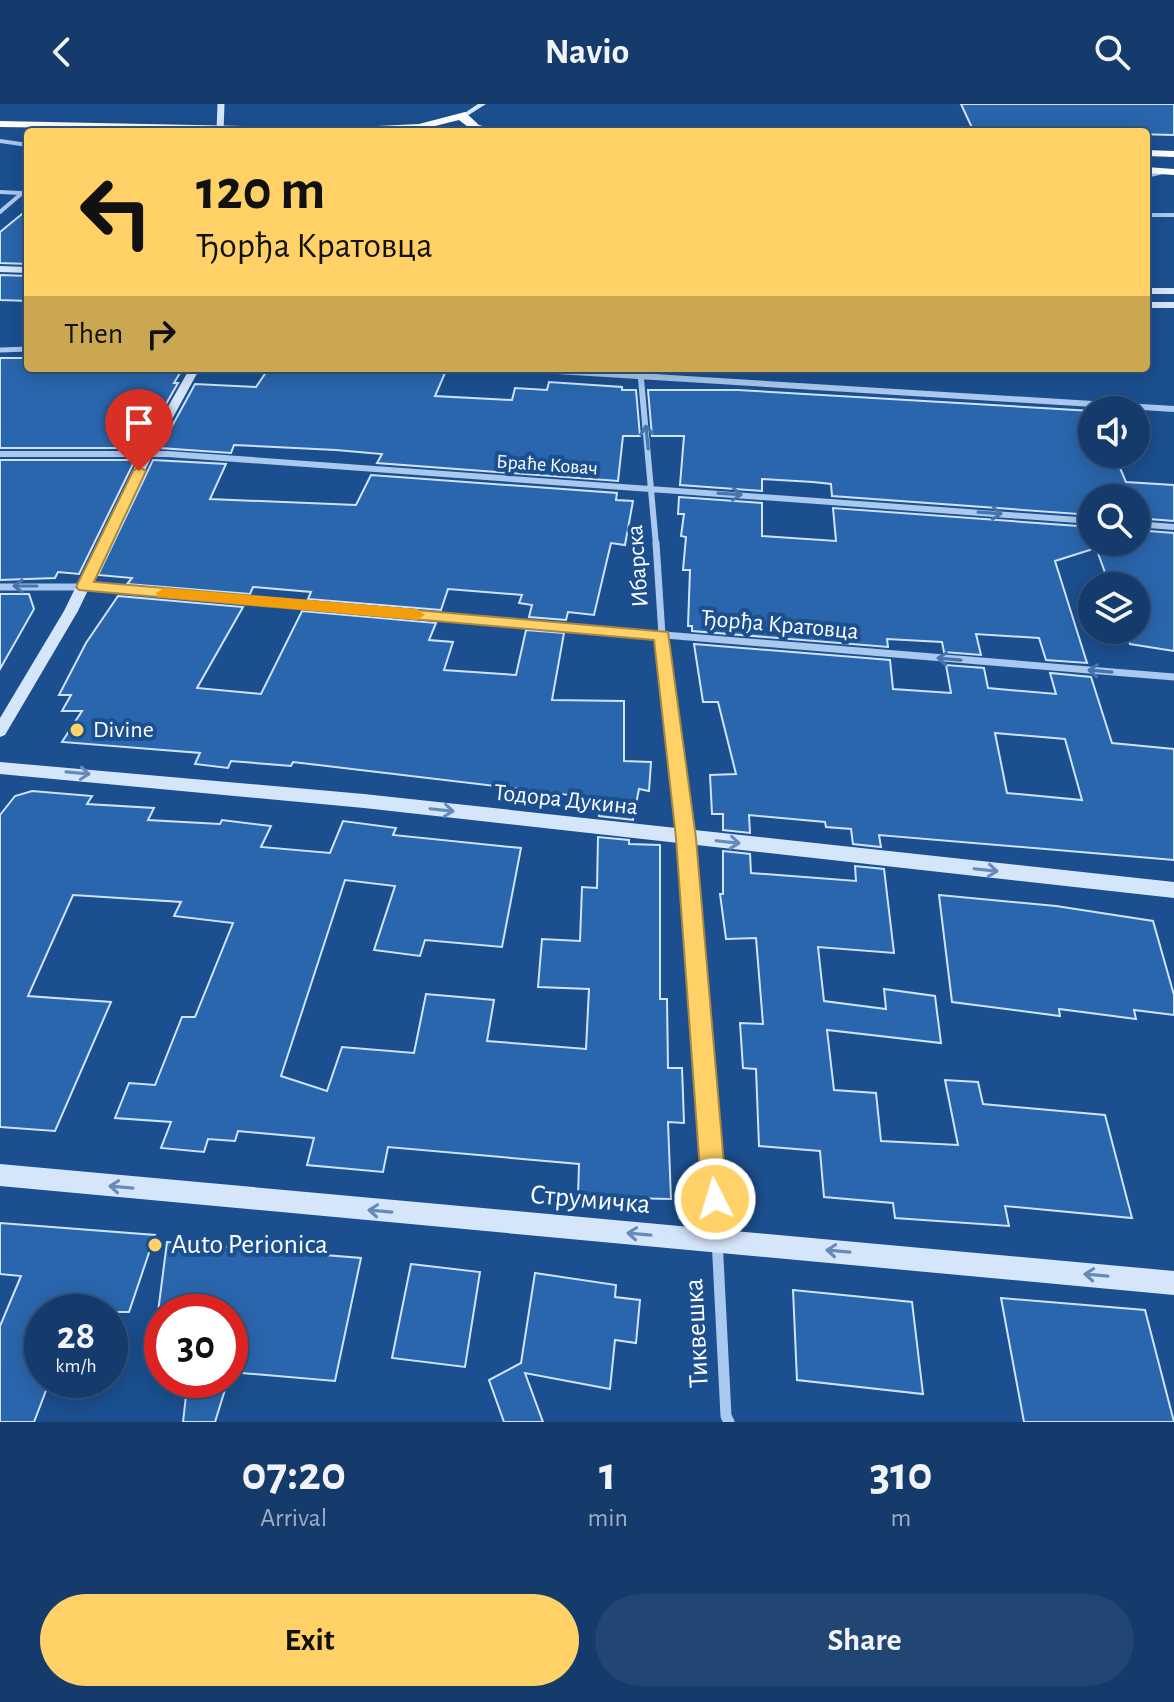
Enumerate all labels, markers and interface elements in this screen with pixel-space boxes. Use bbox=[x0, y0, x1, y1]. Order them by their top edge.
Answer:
icon: back bbox=[40, 30, 84, 74]
icon: search bbox=[1090, 30, 1134, 74]
text: Navio bbox=[545, 34, 629, 70]
icon: left bbox=[64, 160, 168, 264]
text: 120 m bbox=[196, 163, 325, 219]
text: Ђорђа Кратовца bbox=[196, 228, 433, 264]
icon: right bbox=[139, 312, 183, 356]
text: Then bbox=[64, 319, 123, 349]
pin bbox=[105, 389, 173, 471]
map controls bbox=[1078, 396, 1150, 644]
button: sound bbox=[1078, 396, 1150, 468]
icon: arrive bbox=[117, 401, 161, 445]
one-way arrow bbox=[640, 424, 655, 451]
street label: Браће Ковач bbox=[495, 451, 599, 479]
button: search bbox=[1078, 484, 1150, 556]
one-way arrow bbox=[716, 487, 743, 502]
one-way arrow bbox=[976, 506, 1003, 521]
street label: Ибарска bbox=[623, 524, 653, 608]
button: layers bbox=[1078, 572, 1150, 644]
one-way arrow bbox=[12, 579, 39, 594]
street label: Ђорђа Кратовца bbox=[700, 606, 860, 644]
one-way arrow bbox=[936, 651, 963, 666]
one-way arrow bbox=[1087, 663, 1114, 678]
place label: Divine bbox=[93, 718, 154, 742]
marker: Divine bbox=[68, 721, 86, 739]
one-way arrow bbox=[64, 766, 91, 781]
street label: Тодора Дукина bbox=[493, 781, 639, 819]
one-way arrow bbox=[428, 803, 455, 818]
one-way arrow bbox=[714, 835, 741, 850]
one-way arrow bbox=[973, 862, 999, 877]
position arrow bbox=[673, 1157, 757, 1241]
one-way arrow bbox=[108, 1179, 135, 1194]
street label: Струмичка bbox=[529, 1181, 651, 1219]
one-way arrow bbox=[367, 1203, 394, 1218]
one-way arrow bbox=[626, 1227, 653, 1242]
place label: Auto Perionica bbox=[171, 1231, 328, 1259]
marker: Auto Perionica bbox=[146, 1236, 164, 1254]
one-way arrow bbox=[825, 1243, 851, 1258]
one-way arrow bbox=[1083, 1268, 1110, 1283]
street label: Тиквешка bbox=[680, 1277, 714, 1388]
speed limit sign: 30 bbox=[144, 1294, 248, 1398]
text: 28 bbox=[57, 1316, 95, 1356]
text: km/h bbox=[55, 1356, 97, 1376]
text: 07:20 bbox=[242, 1451, 346, 1499]
text: 1 bbox=[599, 1451, 616, 1499]
text: 310 bbox=[869, 1451, 932, 1499]
text: Arrival bbox=[260, 1505, 327, 1531]
text: min bbox=[587, 1505, 628, 1531]
text: m bbox=[891, 1505, 911, 1531]
button: Exit bbox=[40, 1594, 579, 1686]
button: Share bbox=[595, 1594, 1134, 1686]

